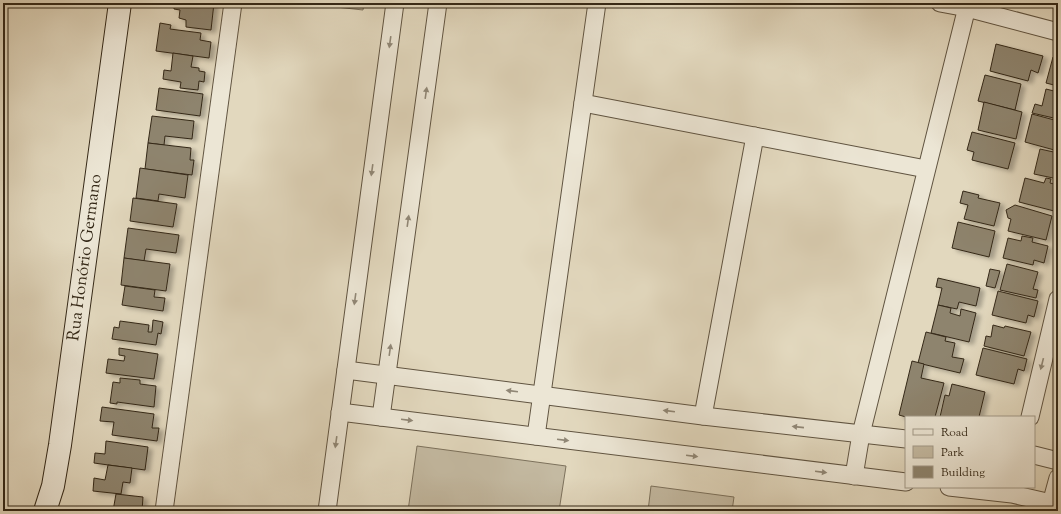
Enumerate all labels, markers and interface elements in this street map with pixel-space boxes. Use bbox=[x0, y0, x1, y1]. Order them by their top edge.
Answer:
one-way arrow bbox=[387, 36, 393, 48]
one-way arrow bbox=[423, 87, 429, 99]
one-way arrow bbox=[369, 164, 375, 177]
street label: Rua Honório Germano bbox=[62, 173, 109, 343]
one-way arrow bbox=[405, 215, 411, 227]
one-way arrow bbox=[352, 293, 358, 305]
one-way arrow bbox=[387, 344, 393, 356]
one-way arrow bbox=[1039, 358, 1045, 371]
one-way arrow bbox=[506, 388, 518, 394]
one-way arrow bbox=[663, 408, 675, 414]
legend bbox=[905, 416, 1035, 488]
one-way arrow bbox=[401, 417, 413, 423]
one-way arrow bbox=[792, 423, 804, 430]
text: Road bbox=[941, 424, 968, 442]
one-way arrow bbox=[333, 436, 339, 448]
one-way arrow bbox=[557, 437, 570, 443]
text: Park bbox=[941, 444, 964, 462]
one-way arrow bbox=[686, 453, 699, 459]
text: Building bbox=[941, 464, 985, 482]
one-way arrow bbox=[815, 469, 828, 475]

